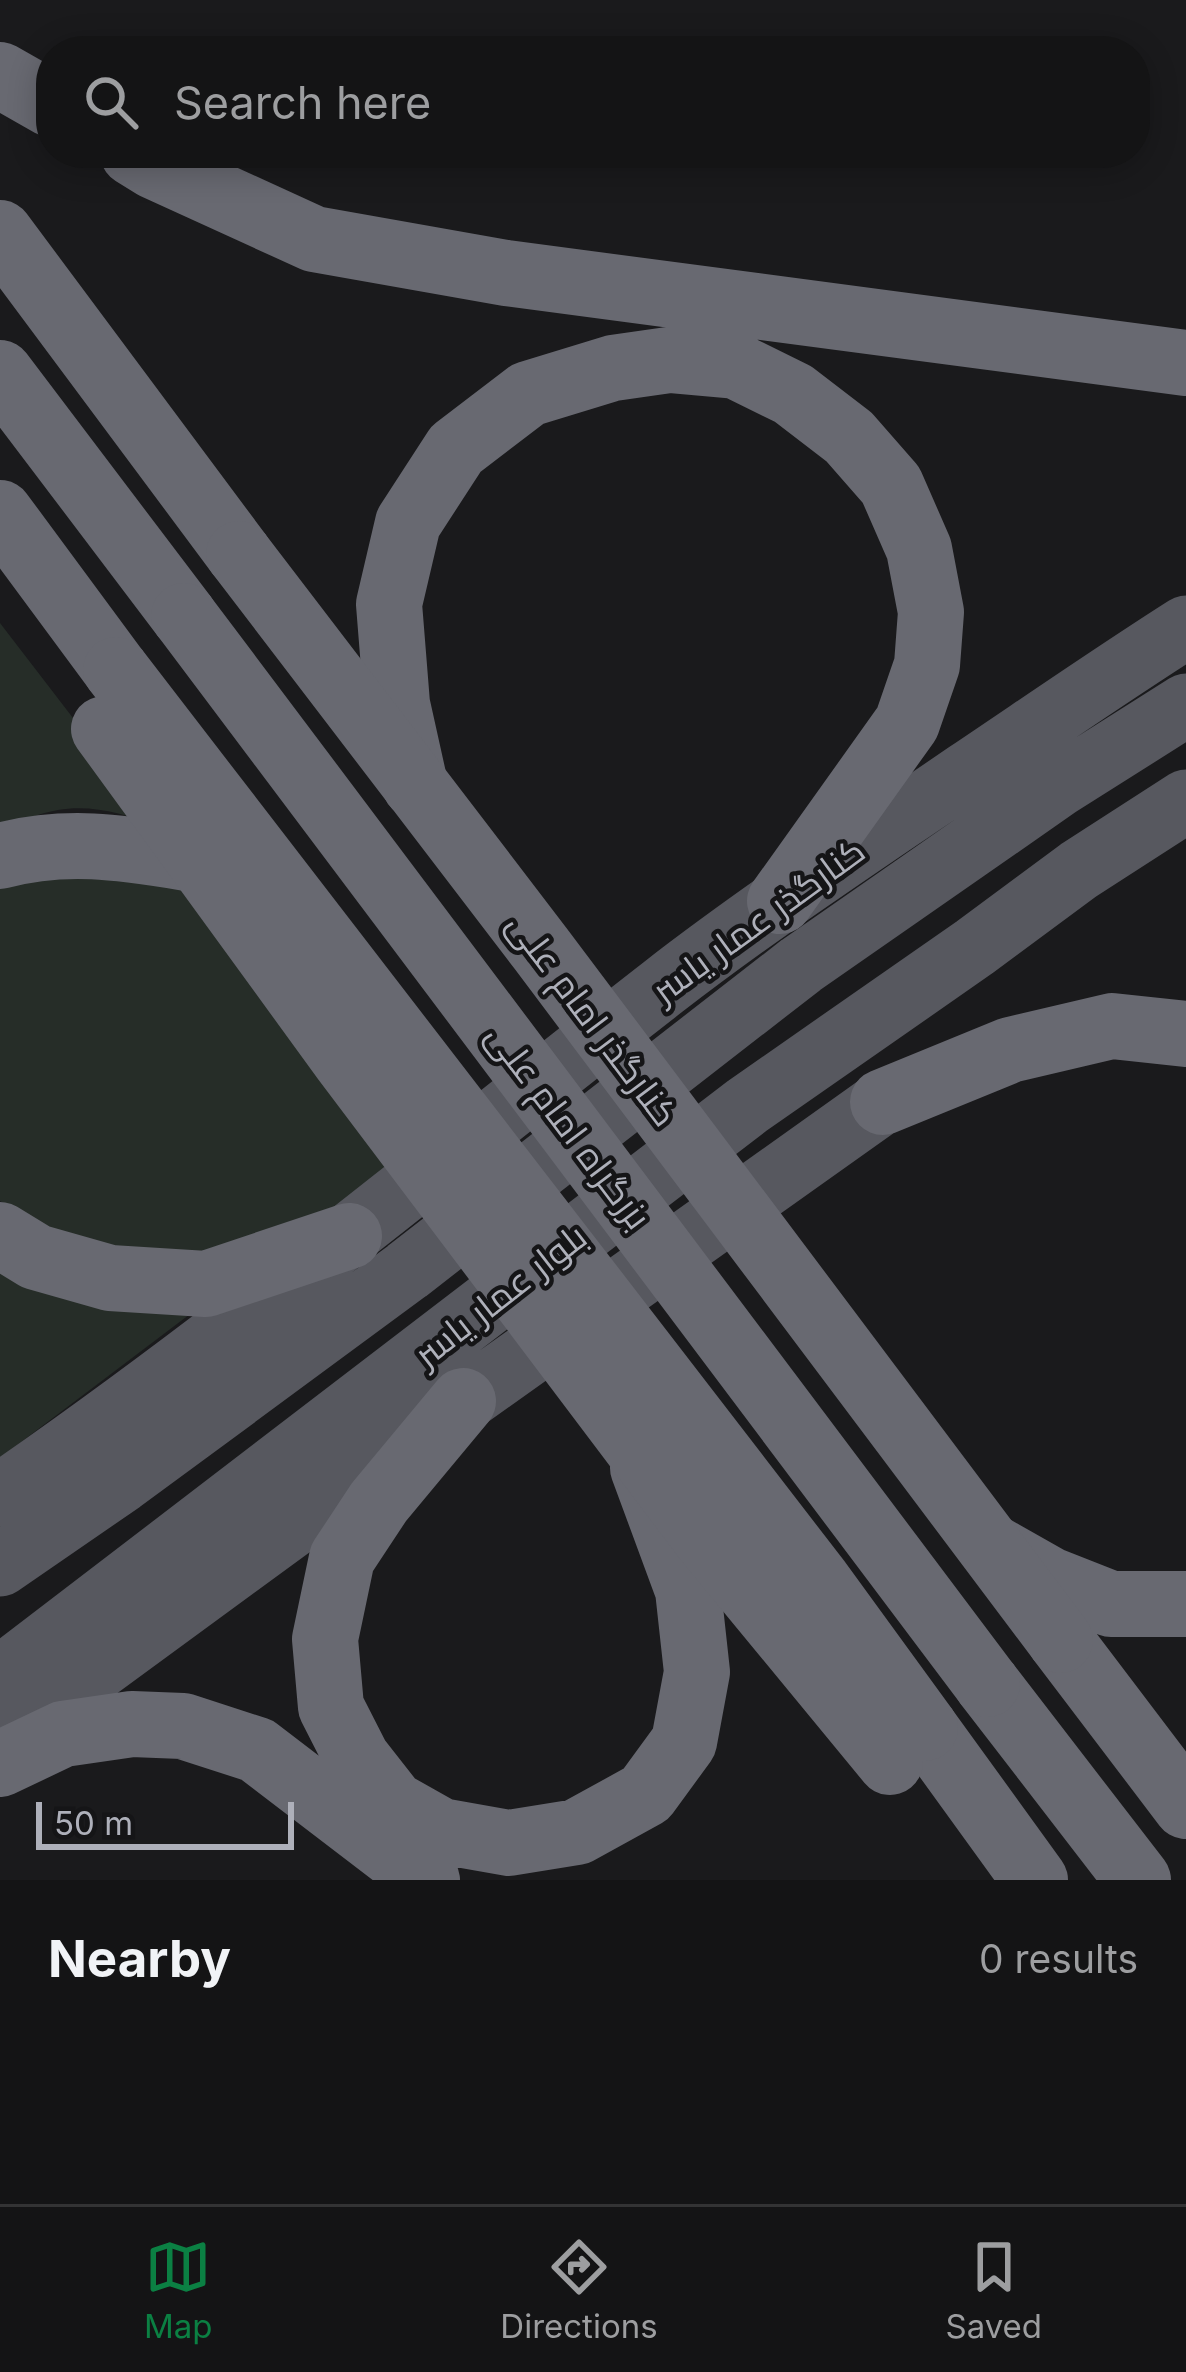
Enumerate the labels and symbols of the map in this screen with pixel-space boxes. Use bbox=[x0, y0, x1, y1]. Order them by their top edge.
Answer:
street label: کنارگذر عمار یاسر bbox=[641, 828, 873, 1013]
street label: کنارگذر امام علی bbox=[496, 903, 688, 1137]
street label: بزرگراه امام علی bbox=[475, 1014, 661, 1239]
street label: بلوار عمار یاسر bbox=[403, 1214, 595, 1377]
scale bar bbox=[36, 1796, 294, 1849]

